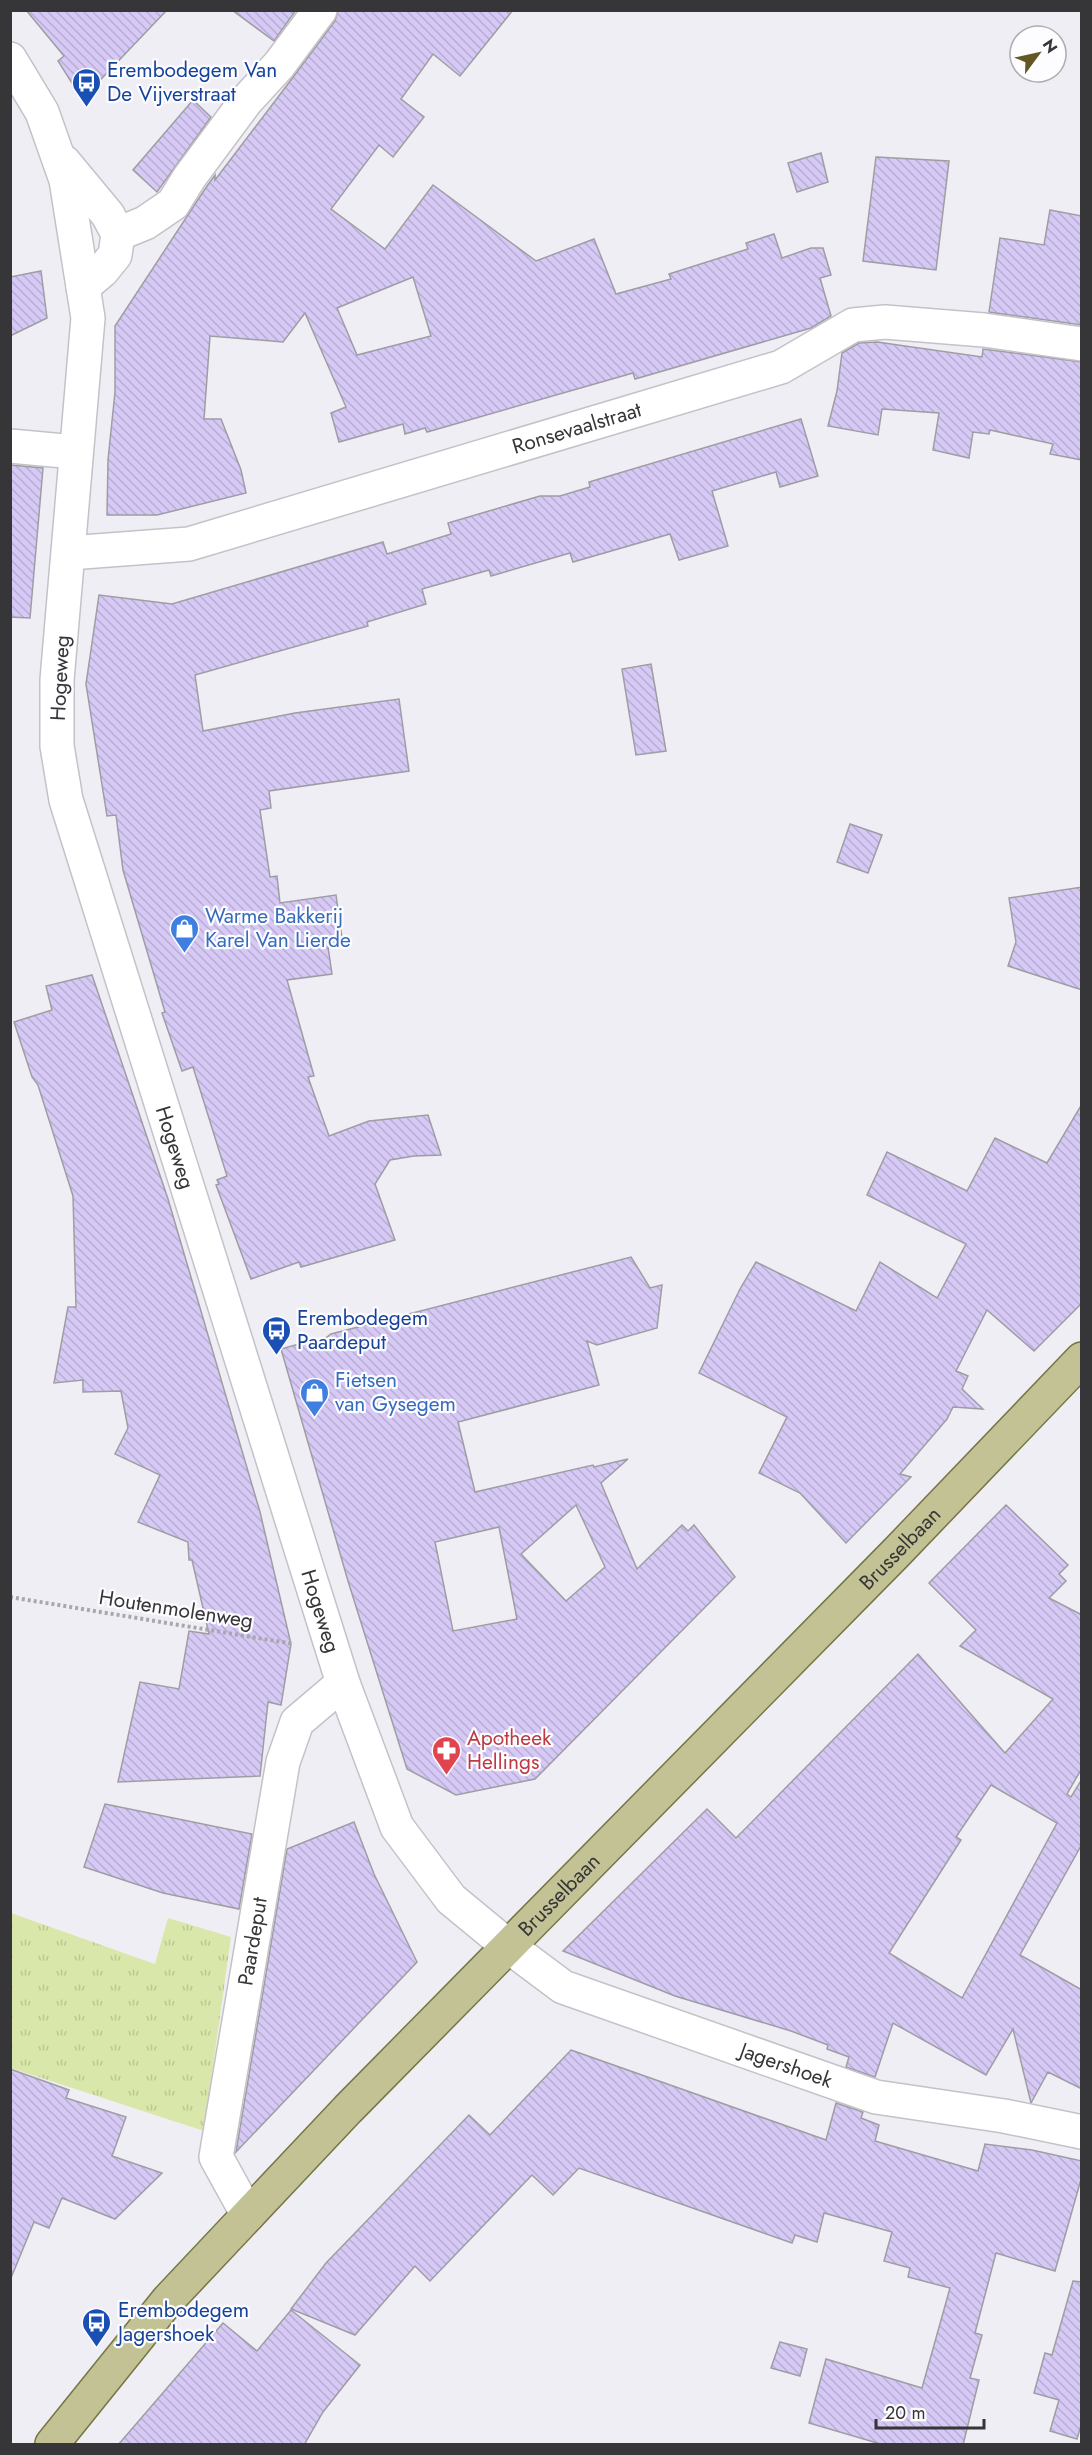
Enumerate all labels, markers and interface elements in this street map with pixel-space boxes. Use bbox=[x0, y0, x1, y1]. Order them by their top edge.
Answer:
north arrow bbox=[1008, 24, 1068, 84]
text: N bbox=[1037, 35, 1063, 58]
place label: Erembodegem Van De Vijverstraat bbox=[107, 55, 277, 109]
bus stop icon: Erembodegem Van De Vijverstraat bbox=[70, 66, 102, 108]
street label: Ronsevaalstraat bbox=[508, 395, 645, 462]
street label: Hogeweg bbox=[43, 634, 77, 722]
place label: Warme Bakkerij Karel Van Lierde bbox=[205, 901, 351, 955]
shop icon: Warme Bakkerij Karel Van Lierde bbox=[168, 912, 200, 954]
street label: Hogeweg bbox=[148, 1102, 202, 1193]
place label: Erembodegem Paardeput bbox=[297, 1303, 428, 1357]
bus stop icon: Erembodegem Paardeput bbox=[260, 1314, 292, 1356]
place label: Fietsen van Gysegem bbox=[335, 1365, 456, 1419]
shop icon: Fietsen van Gysegem bbox=[298, 1376, 330, 1418]
street label: Brusselbaan bbox=[852, 1500, 948, 1597]
street label: Hogeweg bbox=[293, 1566, 348, 1657]
street label: Houtenmolenweg bbox=[97, 1582, 255, 1636]
place label: Apotheek Hellings bbox=[467, 1723, 552, 1777]
pharmacy icon: Apotheek Hellings bbox=[430, 1734, 462, 1776]
street label: Brusselbaan bbox=[511, 1847, 607, 1943]
street label: Paardeput bbox=[230, 1895, 275, 1988]
street label: Jagershoek bbox=[733, 2034, 837, 2096]
place label: Erembodegem Jagershoek bbox=[115, 2295, 249, 2349]
bus stop icon: Erembodegem Jagershoek bbox=[81, 2306, 113, 2348]
scale bar bbox=[876, 2392, 984, 2430]
text: 20 m bbox=[885, 2400, 925, 2426]

